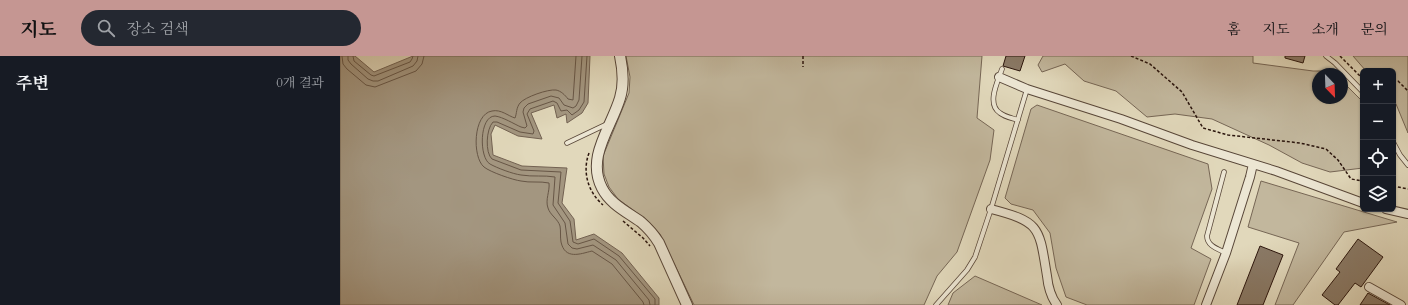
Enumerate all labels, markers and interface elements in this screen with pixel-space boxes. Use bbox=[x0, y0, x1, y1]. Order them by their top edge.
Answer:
search box bbox=[81, 10, 361, 46]
text: 지도 bbox=[20, 17, 57, 43]
icon: search bbox=[95, 17, 117, 39]
text: 장소 검색 bbox=[127, 19, 189, 39]
text: 홈 bbox=[1227, 20, 1241, 39]
text: 지도 bbox=[1263, 20, 1290, 39]
text: 소개 bbox=[1312, 20, 1339, 39]
text: 문의 bbox=[1361, 20, 1388, 39]
north arrow bbox=[1312, 68, 1348, 104]
map controls bbox=[1360, 68, 1396, 212]
button: + bbox=[1360, 68, 1396, 104]
text: 주변 bbox=[16, 72, 49, 95]
text: 0개 결과 bbox=[276, 74, 324, 92]
button: − bbox=[1360, 104, 1396, 140]
button: locate bbox=[1360, 140, 1396, 176]
button: layers bbox=[1360, 176, 1396, 212]

